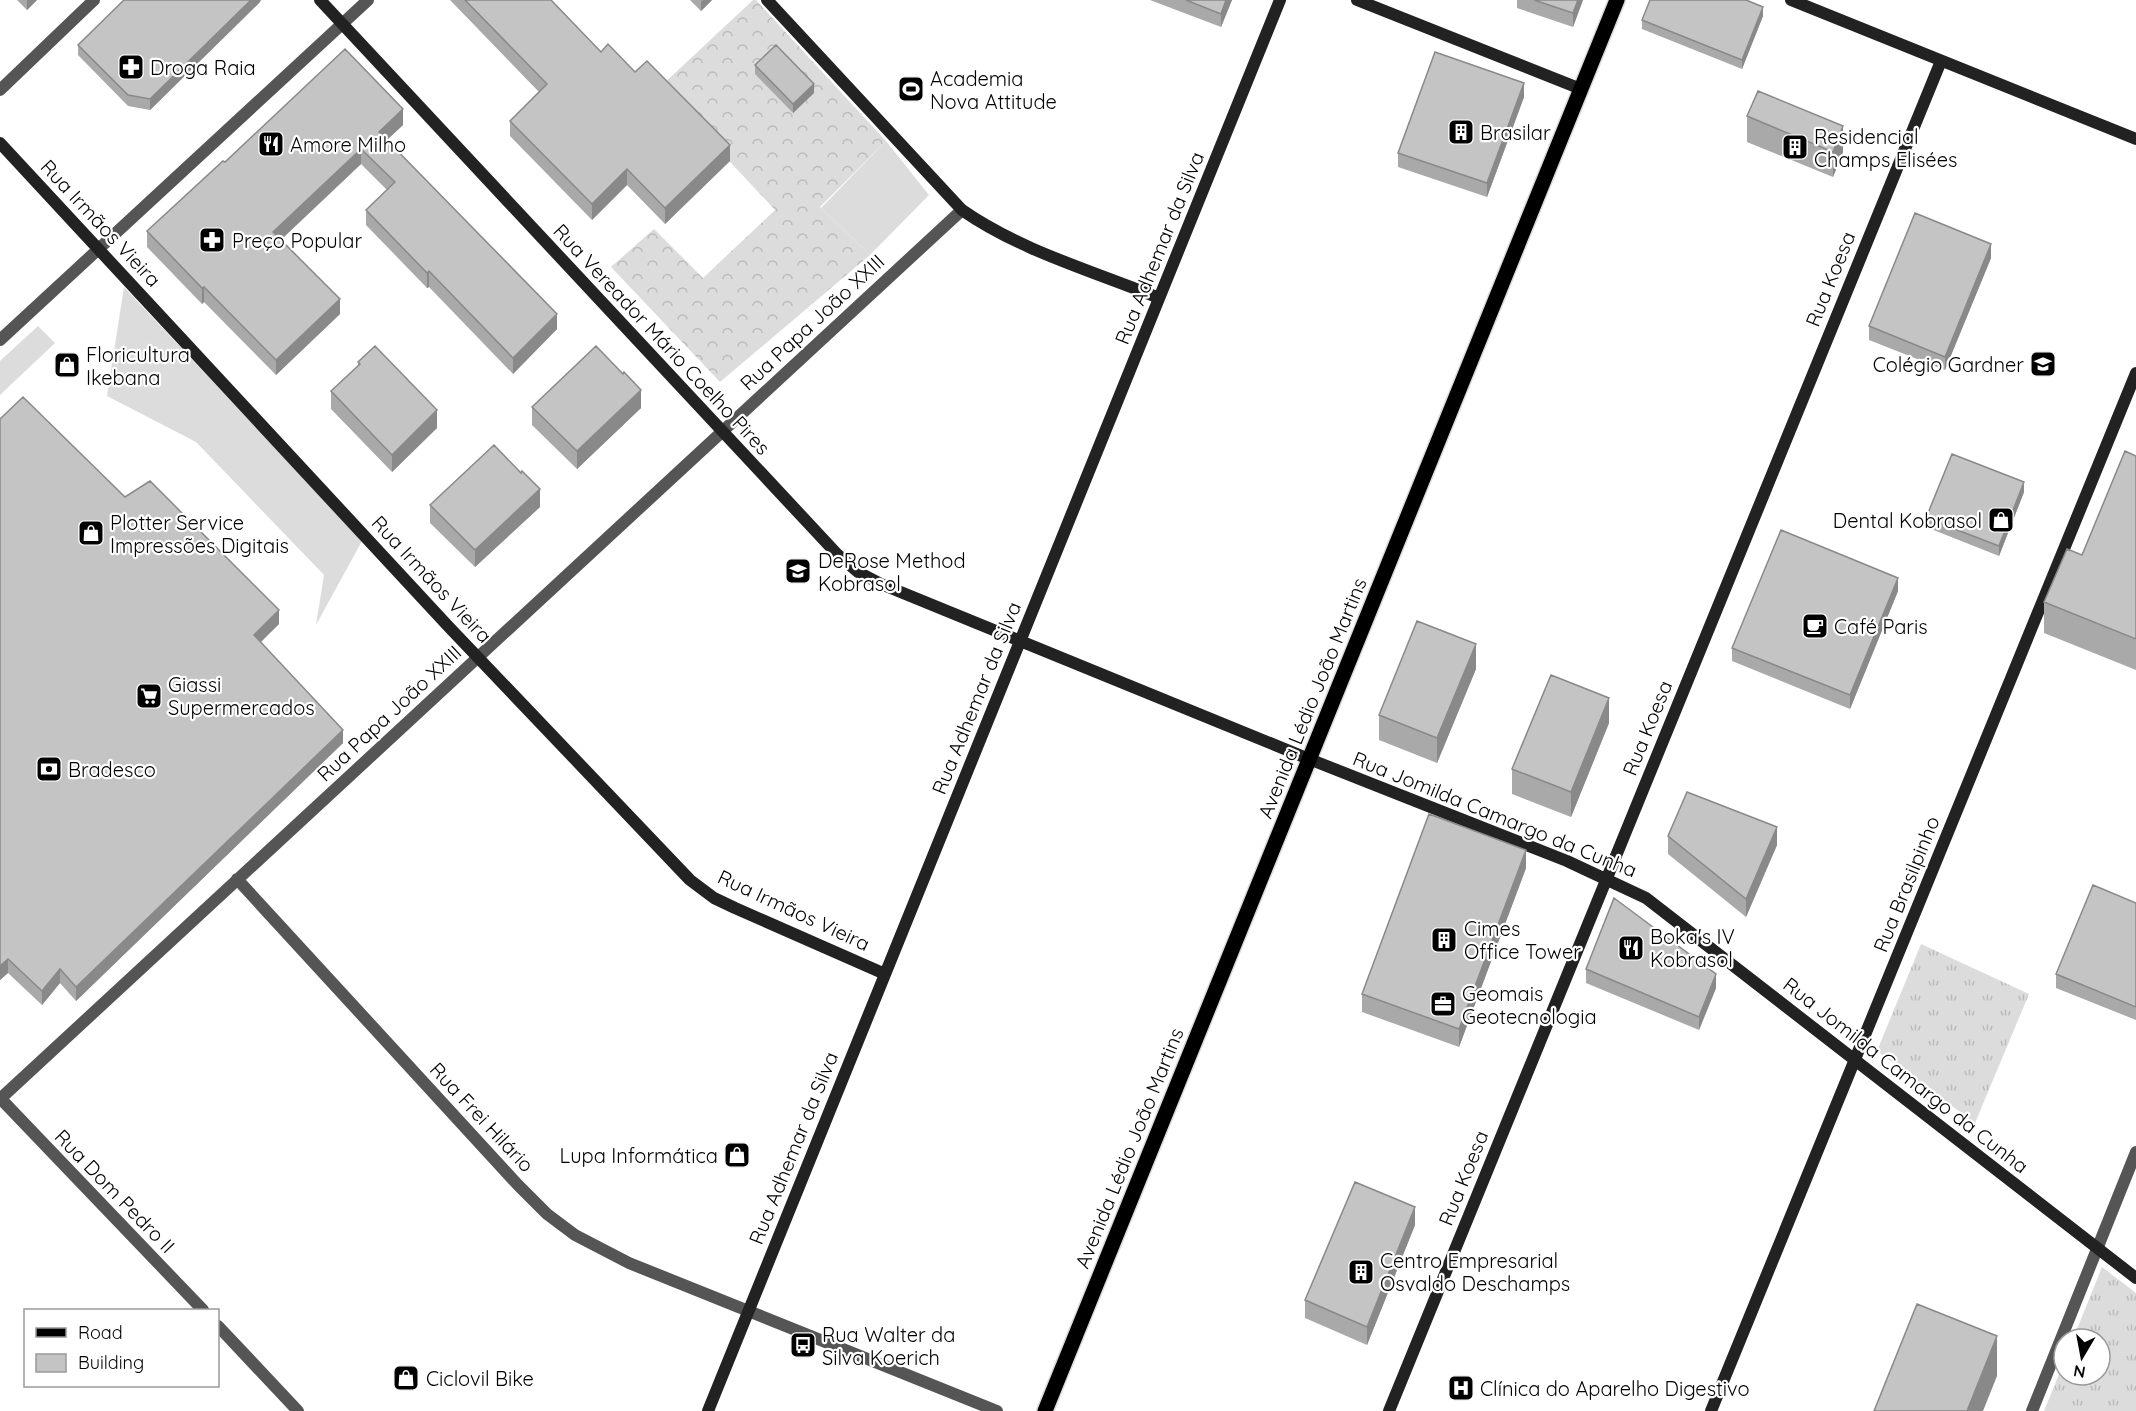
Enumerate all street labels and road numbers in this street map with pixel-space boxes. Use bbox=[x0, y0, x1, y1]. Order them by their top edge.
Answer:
street label: Rua Adhemar da Silva bbox=[1109, 148, 1209, 348]
street label: Rua Irmãos Vieira bbox=[36, 154, 166, 292]
street label: Rua Vereador Mário Coelho Pires bbox=[548, 218, 776, 460]
street label: Rua Koesa bbox=[1800, 228, 1860, 330]
street label: Rua Papa João XXIII bbox=[735, 249, 889, 395]
street label: Rua Irmãos Vieira bbox=[367, 510, 497, 648]
street label: Avenida Lédio João Martins bbox=[1252, 574, 1372, 822]
street label: Rua Adhemar da Silva bbox=[926, 598, 1026, 798]
street label: Rua Papa João XXIII bbox=[312, 640, 466, 786]
street label: Rua Koesa bbox=[1617, 677, 1677, 779]
street label: Rua Jomilda Camargo da Cunha bbox=[1349, 745, 1641, 883]
street label: Rua Brasilpinho bbox=[1867, 812, 1945, 956]
street label: Rua Irmãos Vieira bbox=[714, 864, 874, 956]
street label: Rua Jomilda Camargo da Cunha bbox=[1779, 972, 2033, 1178]
street label: Avenida Lédio João Martins bbox=[1069, 1024, 1189, 1272]
street label: Rua Adhemar da Silva bbox=[743, 1048, 843, 1248]
street label: Rua Frei Hilário bbox=[425, 1057, 539, 1177]
street label: Rua Dom Pedro II bbox=[50, 1124, 180, 1258]
street label: Rua Koesa bbox=[1433, 1127, 1493, 1229]

